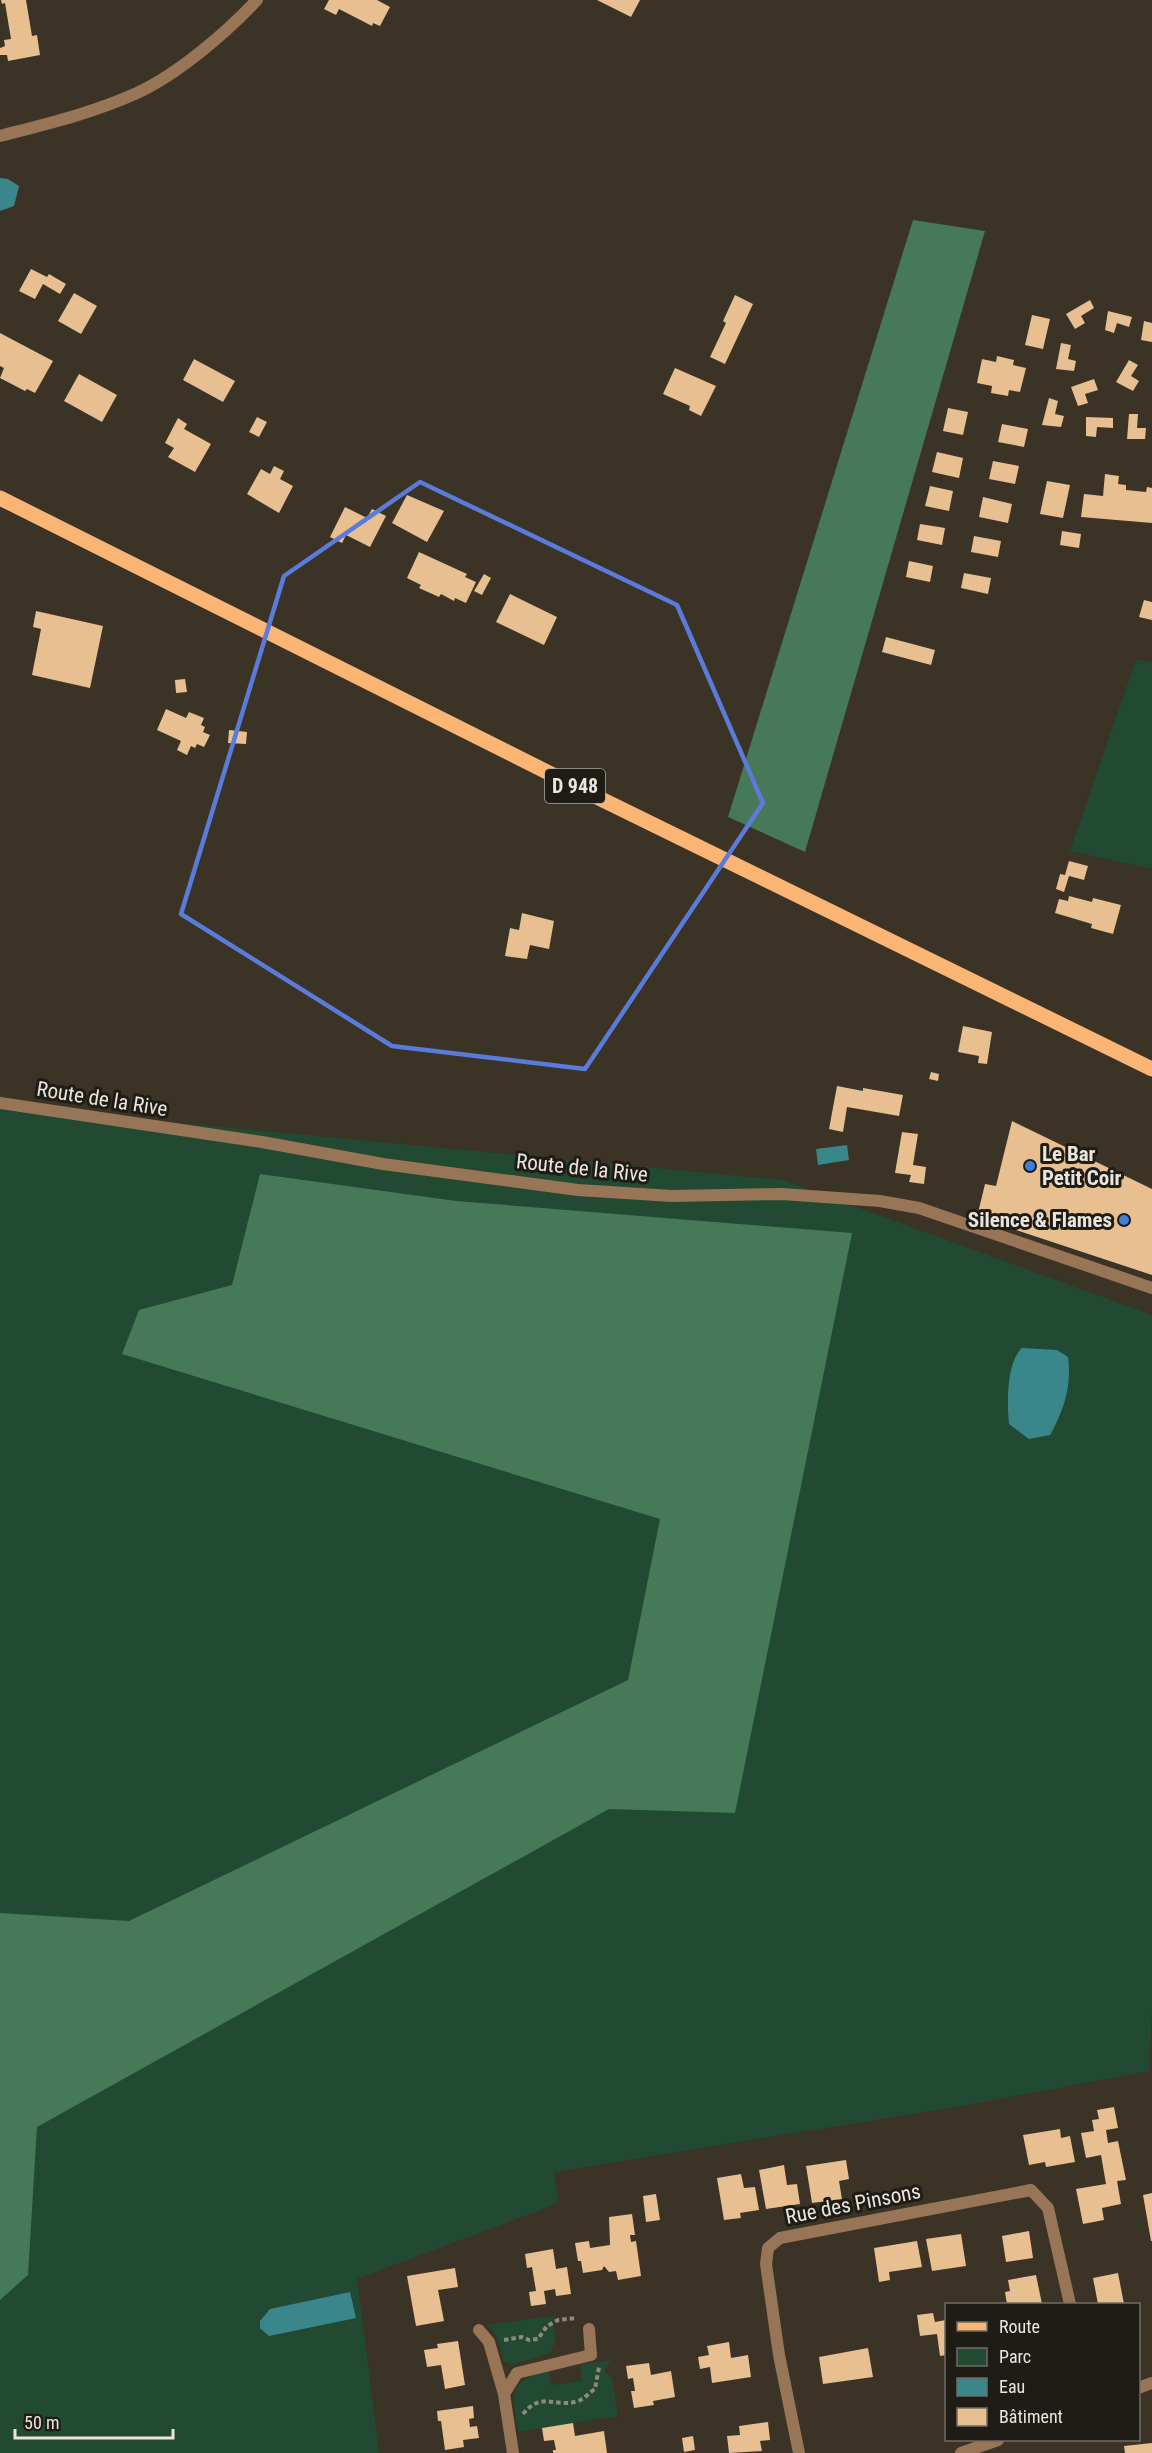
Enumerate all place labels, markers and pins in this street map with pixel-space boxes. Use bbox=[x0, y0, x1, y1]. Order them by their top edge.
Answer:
place label: Le Bar Petit Coir bbox=[1042, 1142, 1122, 1190]
marker: Le Bar Petit Coir bbox=[1023, 1159, 1037, 1173]
place label: Silence & Flames bbox=[968, 1208, 1112, 1232]
marker: Silence & Flames bbox=[1117, 1213, 1131, 1227]

